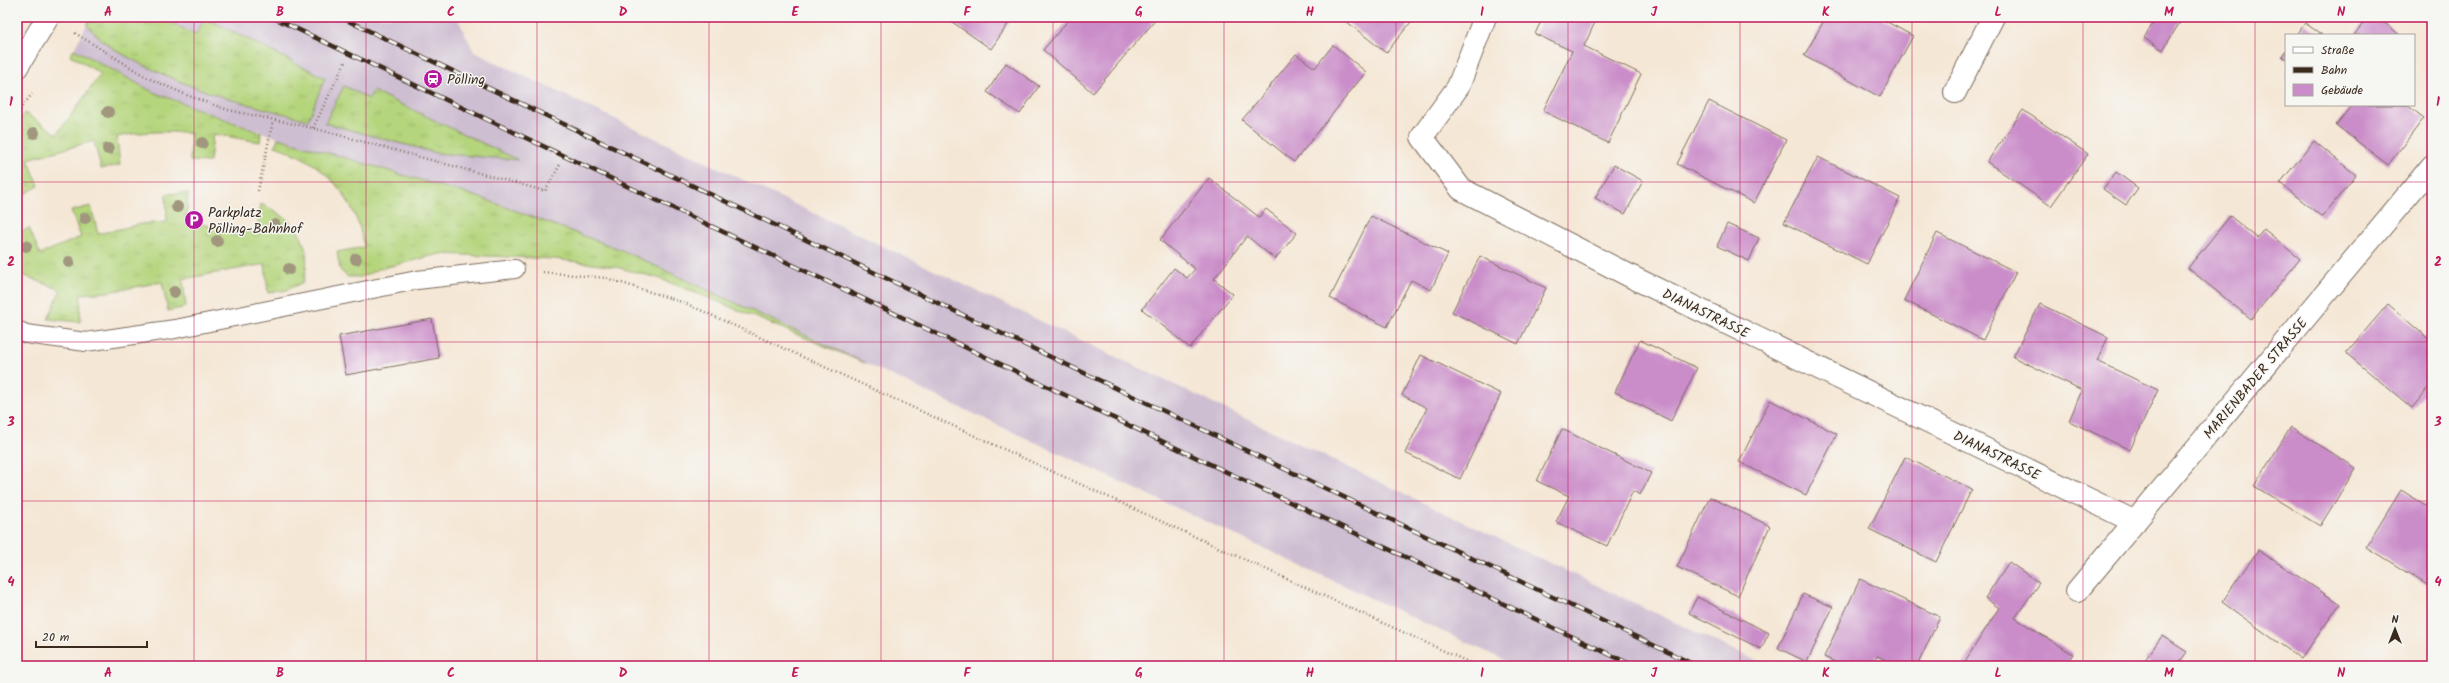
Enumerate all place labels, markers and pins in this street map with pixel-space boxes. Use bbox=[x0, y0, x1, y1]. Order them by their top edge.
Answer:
station icon: Pölling bbox=[422, 68, 444, 90]
place label: Pölling bbox=[447, 69, 485, 91]
place label: Parkplatz Pölling-Bahnhof bbox=[208, 202, 304, 240]
parking icon: Parkplatz Pölling-Bahnhof bbox=[183, 209, 205, 231]

